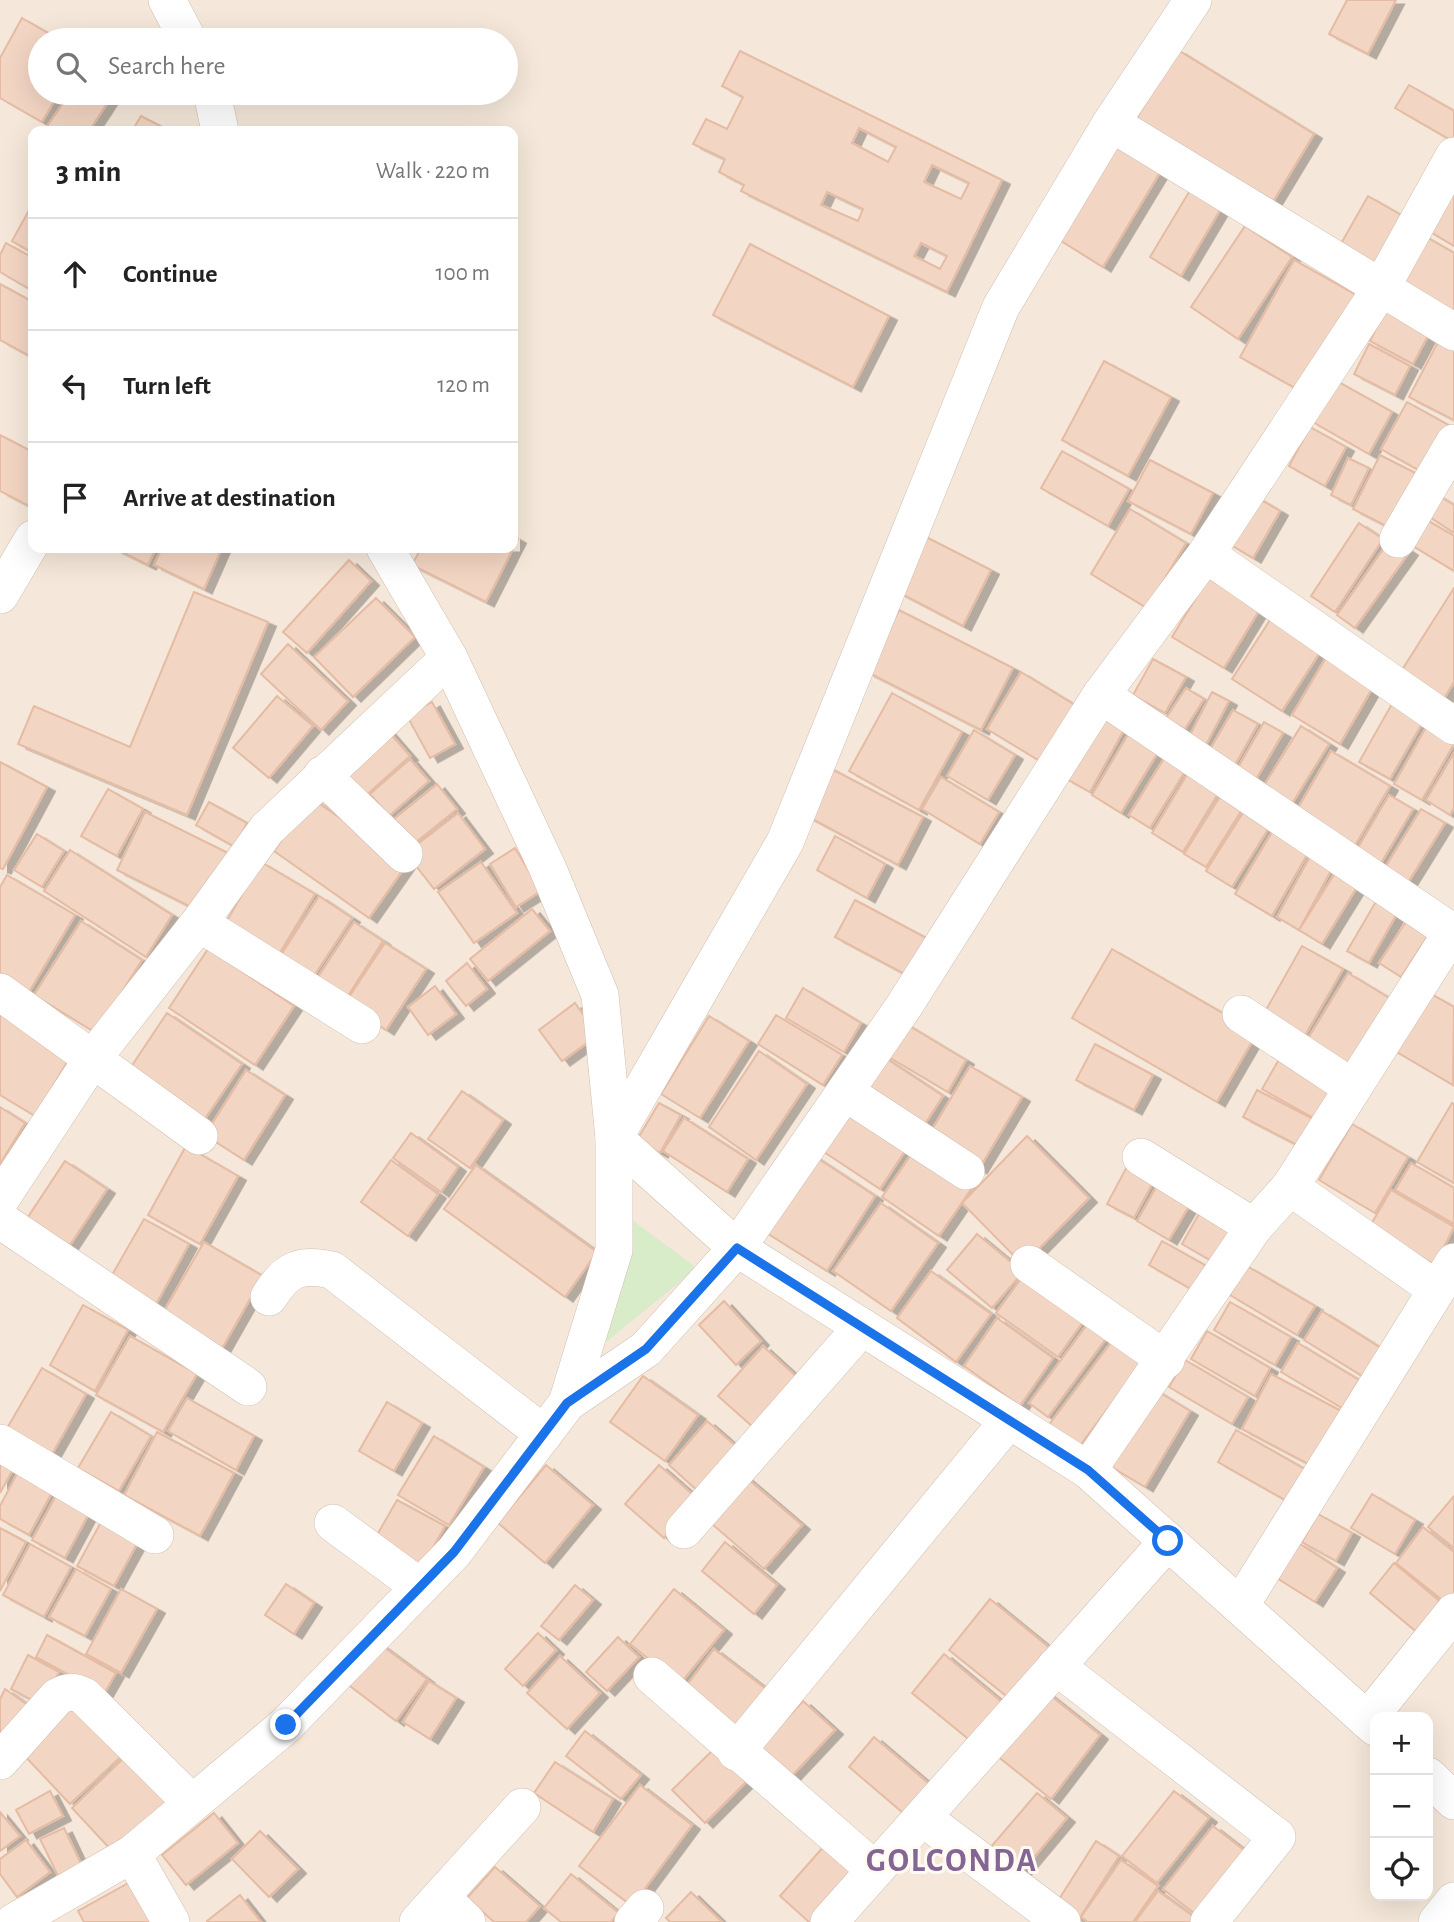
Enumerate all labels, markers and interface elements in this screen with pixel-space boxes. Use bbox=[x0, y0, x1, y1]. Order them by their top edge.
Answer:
search box bbox=[28, 28, 518, 105]
icon: search bbox=[52, 48, 90, 86]
text: Search here bbox=[108, 53, 226, 79]
text: 3 min bbox=[56, 157, 121, 187]
text: Walk · 220 m bbox=[376, 160, 490, 183]
icon: ahead bbox=[56, 255, 94, 293]
text: Continue bbox=[123, 261, 218, 287]
text: 100 m bbox=[436, 262, 490, 285]
icon: left bbox=[56, 367, 94, 405]
text: Turn left bbox=[123, 373, 211, 399]
text: 120 m bbox=[437, 374, 490, 397]
icon: arrive bbox=[56, 479, 94, 517]
text: Arrive at destination bbox=[123, 485, 336, 511]
route start bbox=[1152, 1525, 1183, 1556]
route end bbox=[270, 1709, 301, 1740]
map controls bbox=[1370, 1712, 1433, 1901]
button: + bbox=[1370, 1712, 1433, 1775]
button: − bbox=[1370, 1775, 1433, 1838]
button: locate bbox=[1370, 1838, 1433, 1901]
district label: GOLCONDA bbox=[866, 1845, 1038, 1878]

